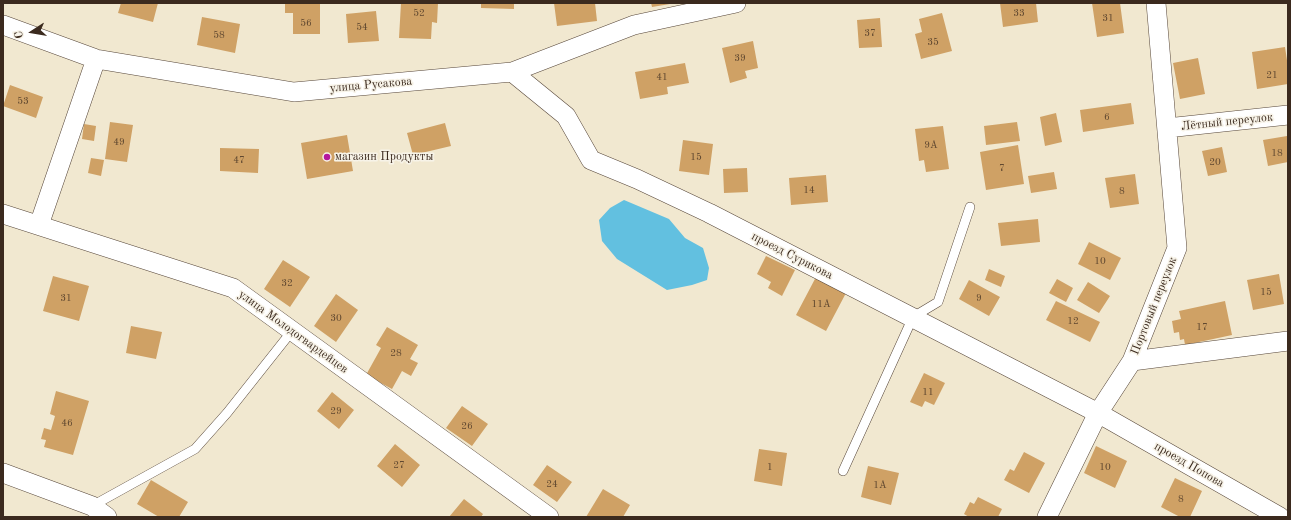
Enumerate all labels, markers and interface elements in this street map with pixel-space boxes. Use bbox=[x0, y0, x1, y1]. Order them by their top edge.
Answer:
house number: 52 bbox=[413, 7, 425, 19]
house number: 33 bbox=[1013, 7, 1025, 19]
north arrow bbox=[12, 12, 52, 52]
house number: 31 bbox=[1102, 12, 1114, 24]
house number: 56 bbox=[300, 17, 312, 29]
house number: 54 bbox=[356, 21, 368, 33]
house number: 37 bbox=[864, 27, 876, 39]
house number: 58 bbox=[213, 29, 225, 41]
text: С bbox=[14, 30, 26, 39]
house number: 35 bbox=[927, 36, 939, 48]
house number: 39 bbox=[734, 52, 746, 64]
house number: 21 bbox=[1266, 69, 1278, 81]
house number: 41 bbox=[656, 71, 668, 83]
street label: улица Русакова bbox=[329, 74, 413, 96]
house number: 53 bbox=[17, 95, 29, 107]
street label: Лётный переулок bbox=[1180, 110, 1274, 134]
house number: 6 bbox=[1104, 111, 1110, 123]
house number: 49 bbox=[113, 136, 125, 148]
house number: 9А bbox=[924, 139, 938, 151]
house number: 18 bbox=[1271, 147, 1283, 159]
place label: магазин Продукты bbox=[335, 150, 433, 164]
house number: 15 bbox=[690, 151, 702, 163]
marker: магазин Продукты bbox=[322, 152, 332, 162]
house number: 47 bbox=[233, 154, 245, 166]
house number: 20 bbox=[1209, 156, 1221, 168]
house number: 7 bbox=[999, 162, 1005, 174]
house number: 14 bbox=[803, 184, 815, 196]
house number: 8 bbox=[1119, 185, 1125, 197]
street label: проезд Сурикова bbox=[749, 229, 835, 283]
house number: 10 bbox=[1094, 255, 1106, 267]
street label: Портовый переулок bbox=[1128, 255, 1180, 357]
house number: 32 bbox=[281, 277, 293, 289]
house number: 15 bbox=[1260, 286, 1272, 298]
street label: улица Молодогвардейцев bbox=[235, 287, 351, 377]
house number: 31 bbox=[60, 292, 72, 304]
house number: 9 bbox=[976, 292, 982, 304]
house number: 11А bbox=[811, 298, 831, 310]
house number: 30 bbox=[330, 312, 342, 324]
house number: 12 bbox=[1067, 315, 1079, 327]
house number: 17 bbox=[1196, 321, 1208, 333]
house number: 28 bbox=[390, 347, 402, 359]
house number: 11 bbox=[922, 386, 934, 398]
house number: 29 bbox=[330, 405, 342, 417]
house number: 46 bbox=[61, 417, 73, 429]
house number: 26 bbox=[461, 420, 473, 432]
street label: проезд Попова bbox=[1151, 439, 1227, 491]
house number: 27 bbox=[393, 459, 405, 471]
house number: 1 bbox=[767, 461, 773, 473]
house number: 10 bbox=[1099, 461, 1111, 473]
house number: 24 bbox=[546, 478, 558, 490]
house number: 1А bbox=[873, 479, 887, 491]
house number: 8 bbox=[1178, 493, 1184, 505]

